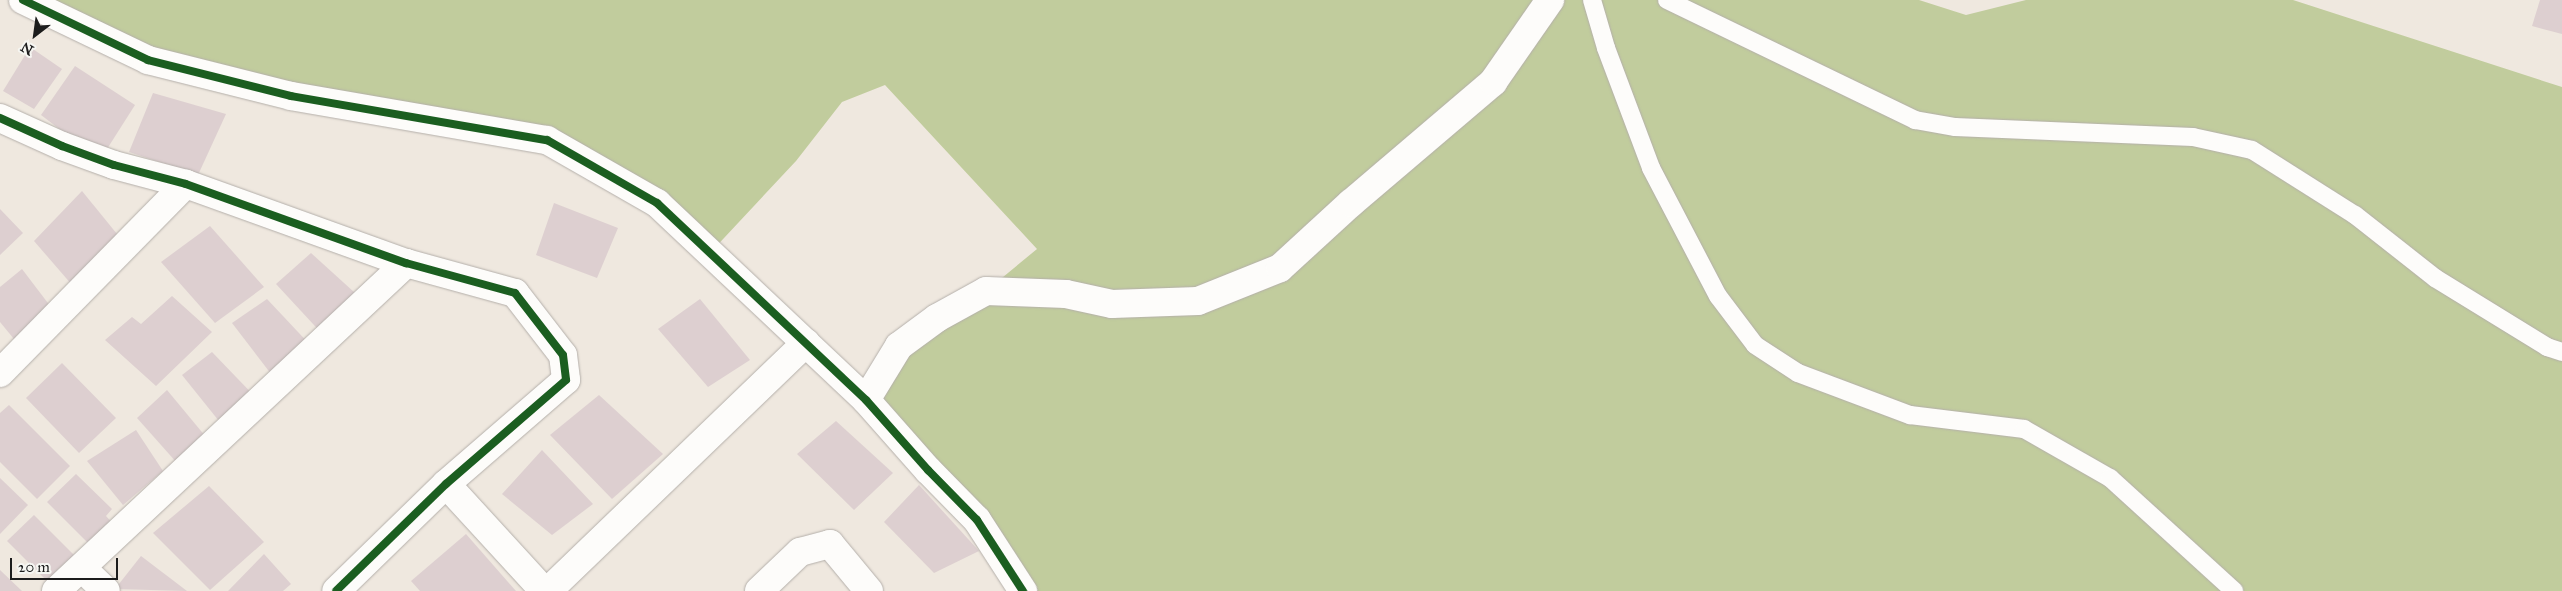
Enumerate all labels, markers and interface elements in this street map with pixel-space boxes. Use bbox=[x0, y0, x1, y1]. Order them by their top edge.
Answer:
north arrow bbox=[10, 10, 60, 60]
text: N bbox=[18, 38, 37, 59]
scale bar bbox=[12, 548, 120, 580]
text: 20 m bbox=[18, 558, 50, 576]

